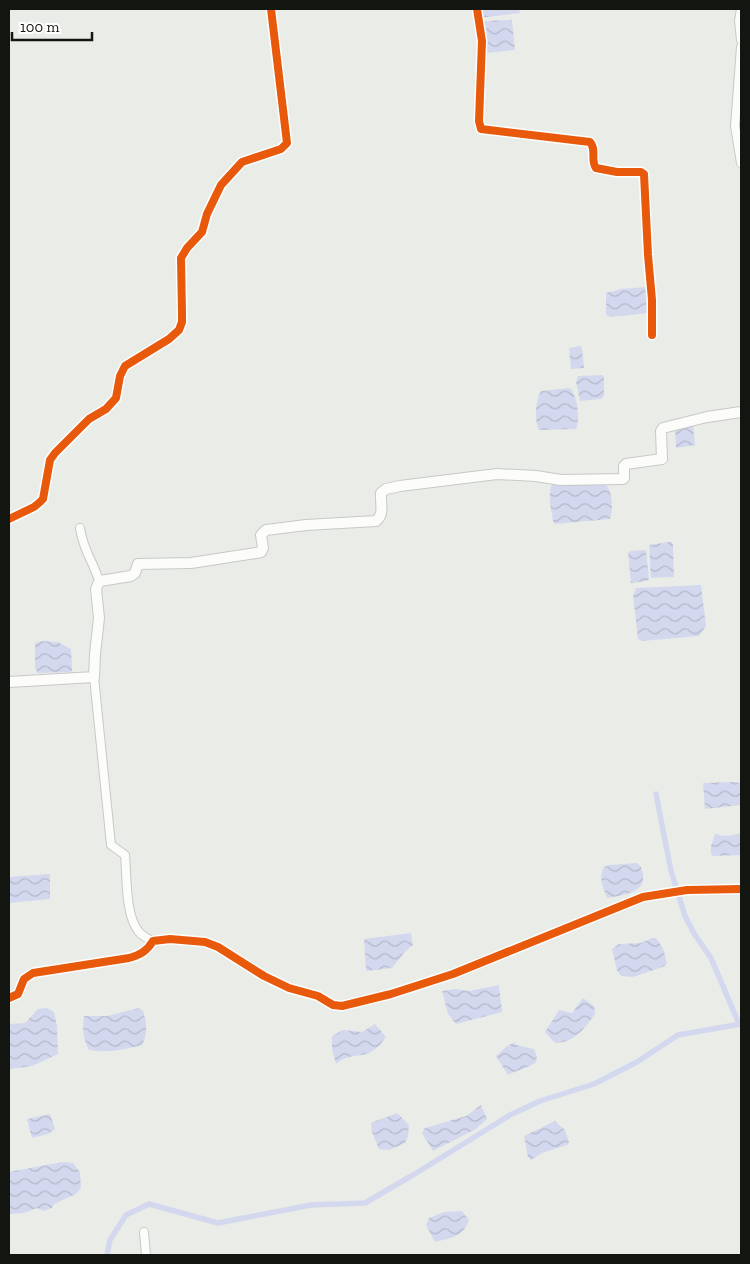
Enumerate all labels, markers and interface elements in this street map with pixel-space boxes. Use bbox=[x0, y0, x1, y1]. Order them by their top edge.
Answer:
scale bar bbox=[12, 10, 92, 42]
text: 100 m bbox=[20, 18, 59, 36]

